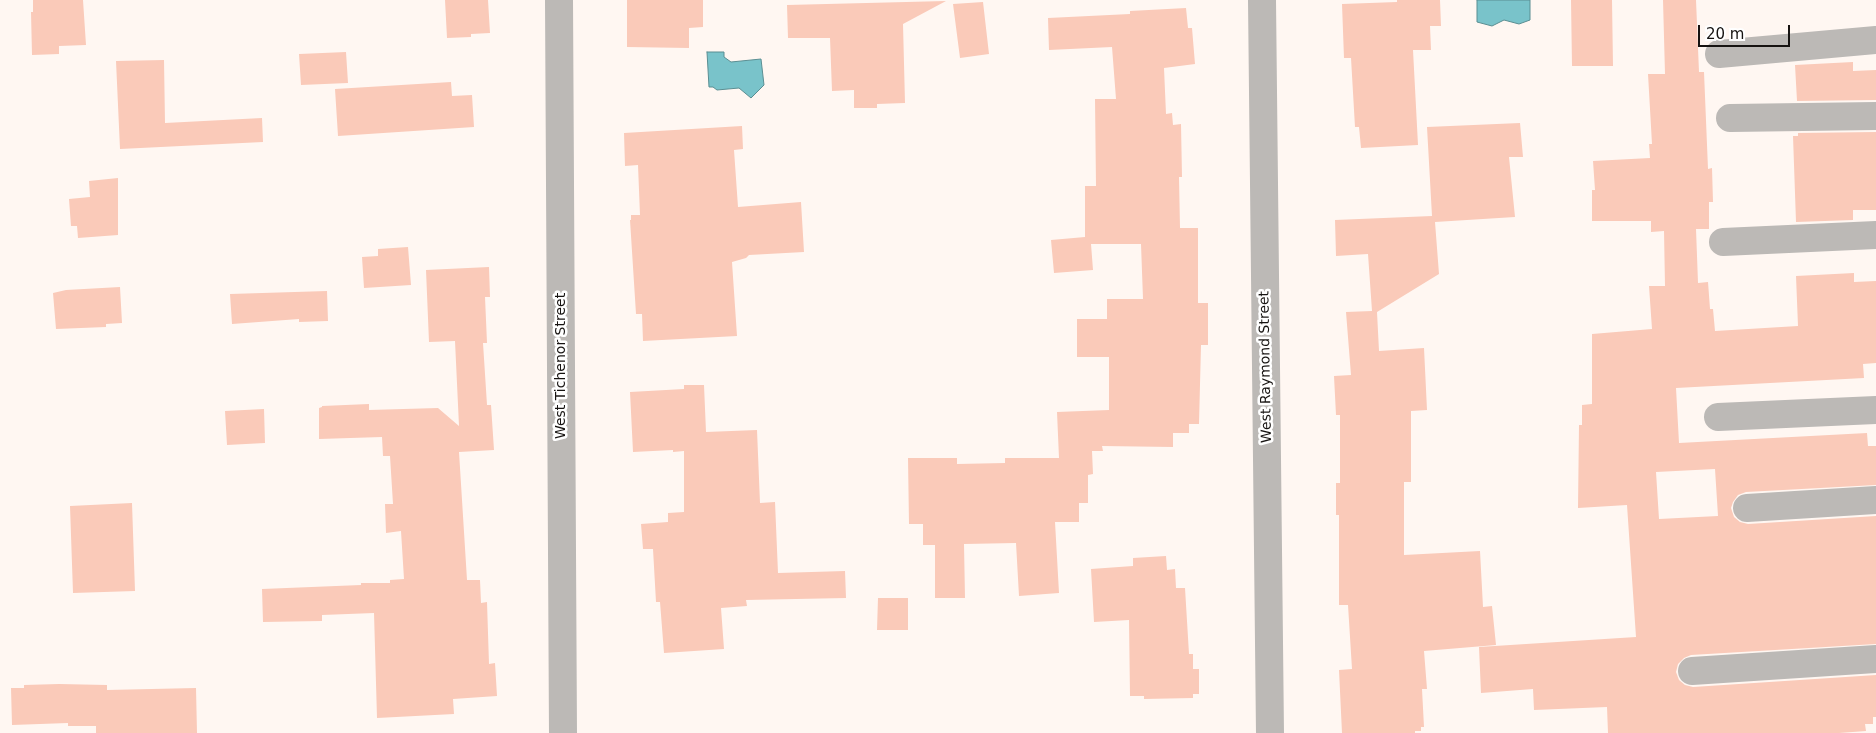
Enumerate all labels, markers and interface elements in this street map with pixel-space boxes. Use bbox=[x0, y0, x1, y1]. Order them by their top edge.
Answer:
scale bar bbox=[1701, 15, 1794, 47]
text: 20 m bbox=[1706, 25, 1744, 43]
street label: West Raymond Street bbox=[1256, 291, 1276, 443]
street label: West Tichenor Street bbox=[553, 293, 569, 439]

